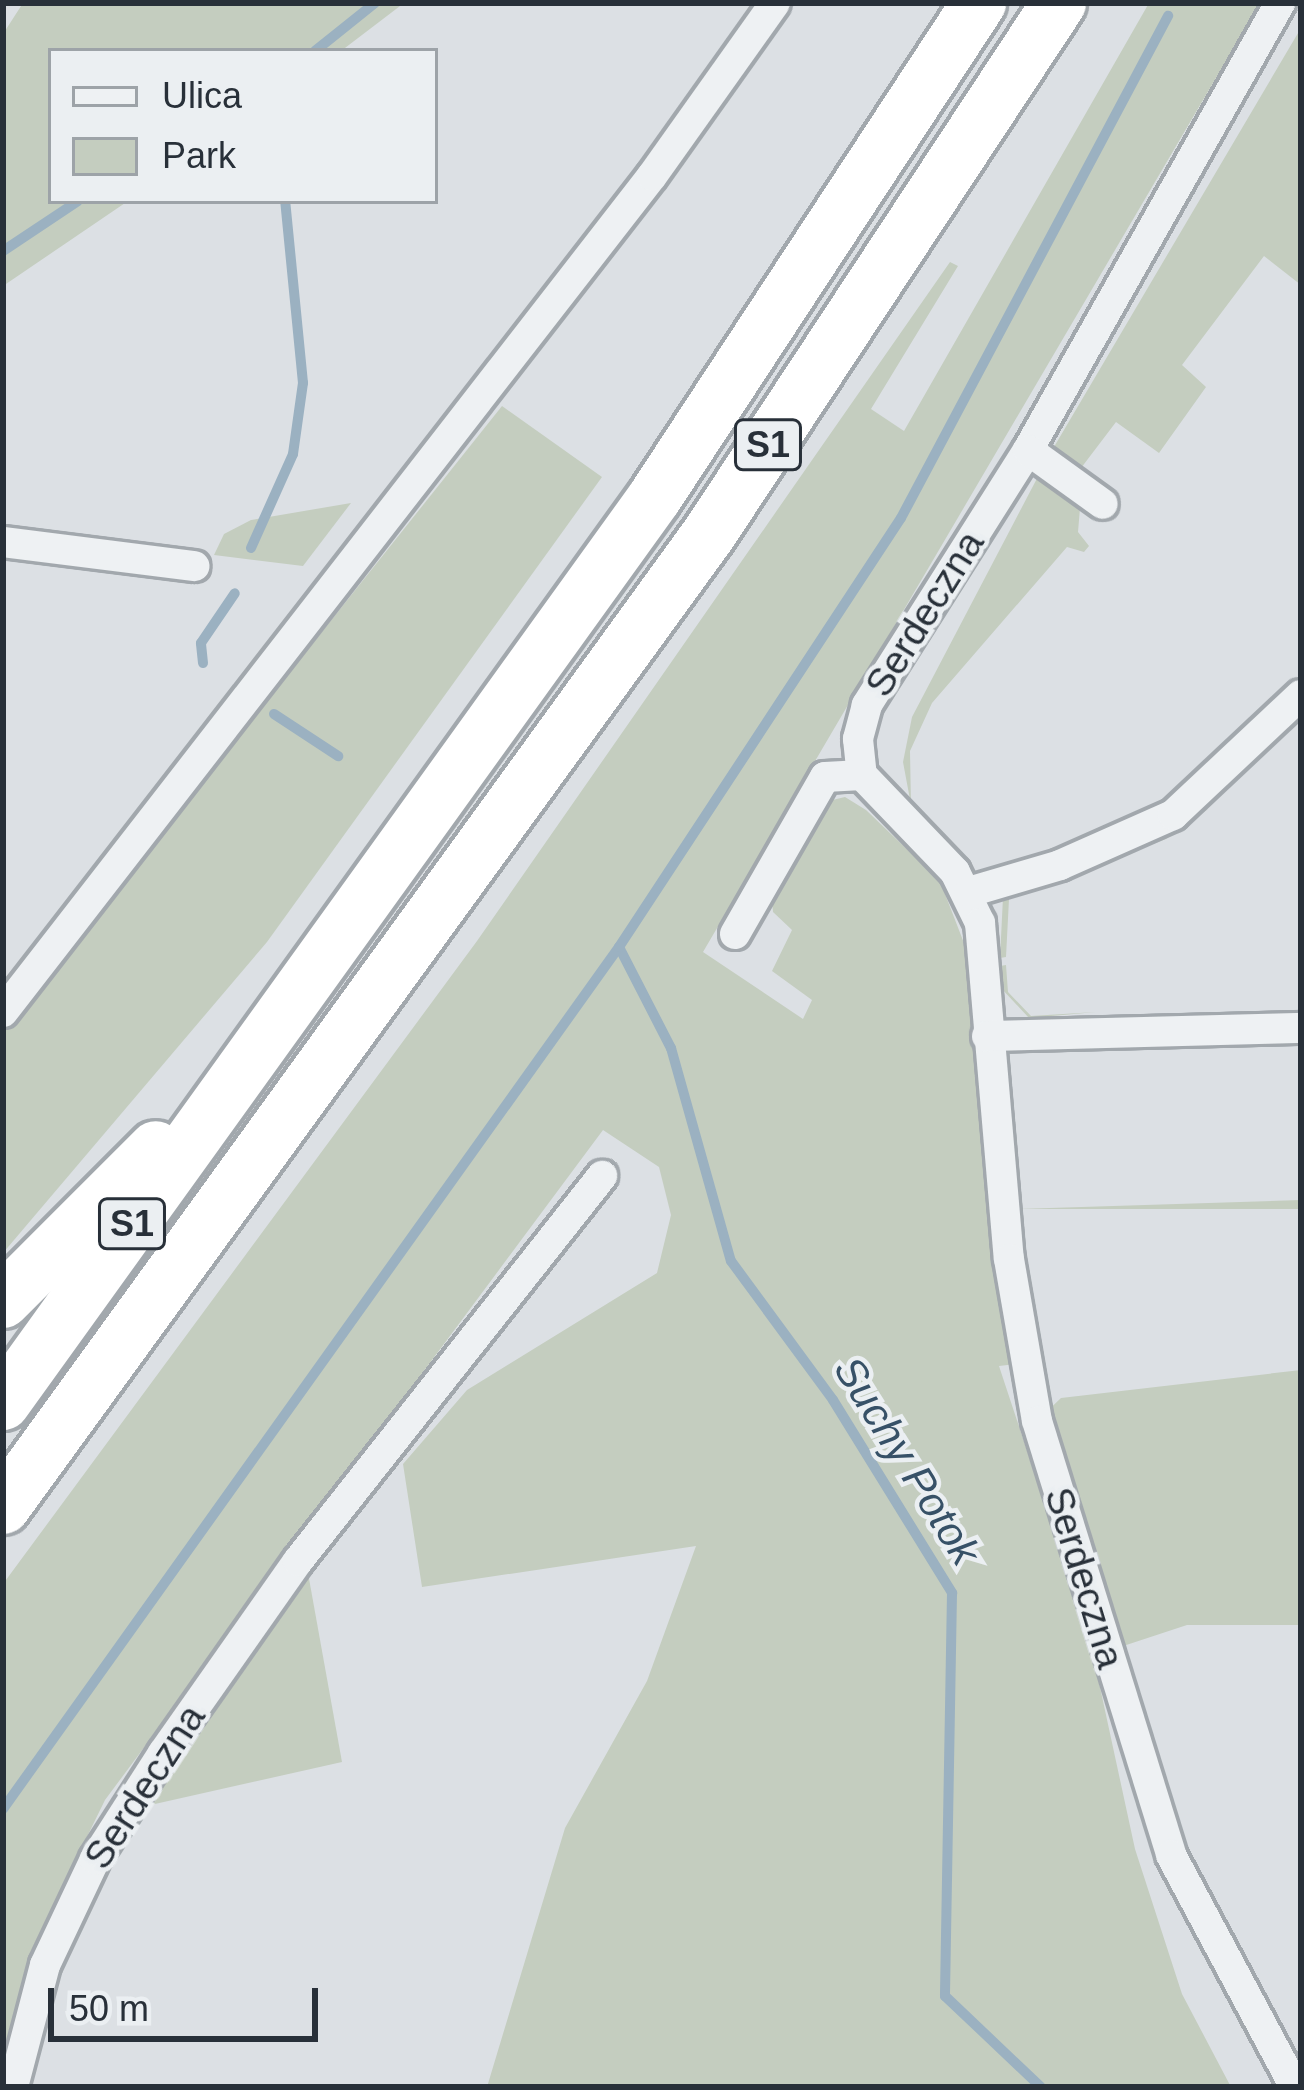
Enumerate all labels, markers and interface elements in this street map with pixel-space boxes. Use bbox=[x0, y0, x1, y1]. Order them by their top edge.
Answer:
legend bbox=[48, 48, 438, 204]
text: Ulica bbox=[162, 75, 242, 116]
text: Park bbox=[162, 135, 236, 176]
road number: S1 bbox=[732, 415, 804, 475]
street label: Serdeczna bbox=[856, 523, 994, 705]
road number: S1 bbox=[96, 1194, 168, 1254]
water label: Suchy Potok bbox=[823, 1348, 991, 1574]
street label: Serdeczna bbox=[1034, 1482, 1134, 1674]
street label: Serdeczna bbox=[75, 1696, 215, 1878]
scale bar bbox=[54, 1964, 324, 2038]
text: 50 m bbox=[69, 1988, 149, 2029]

